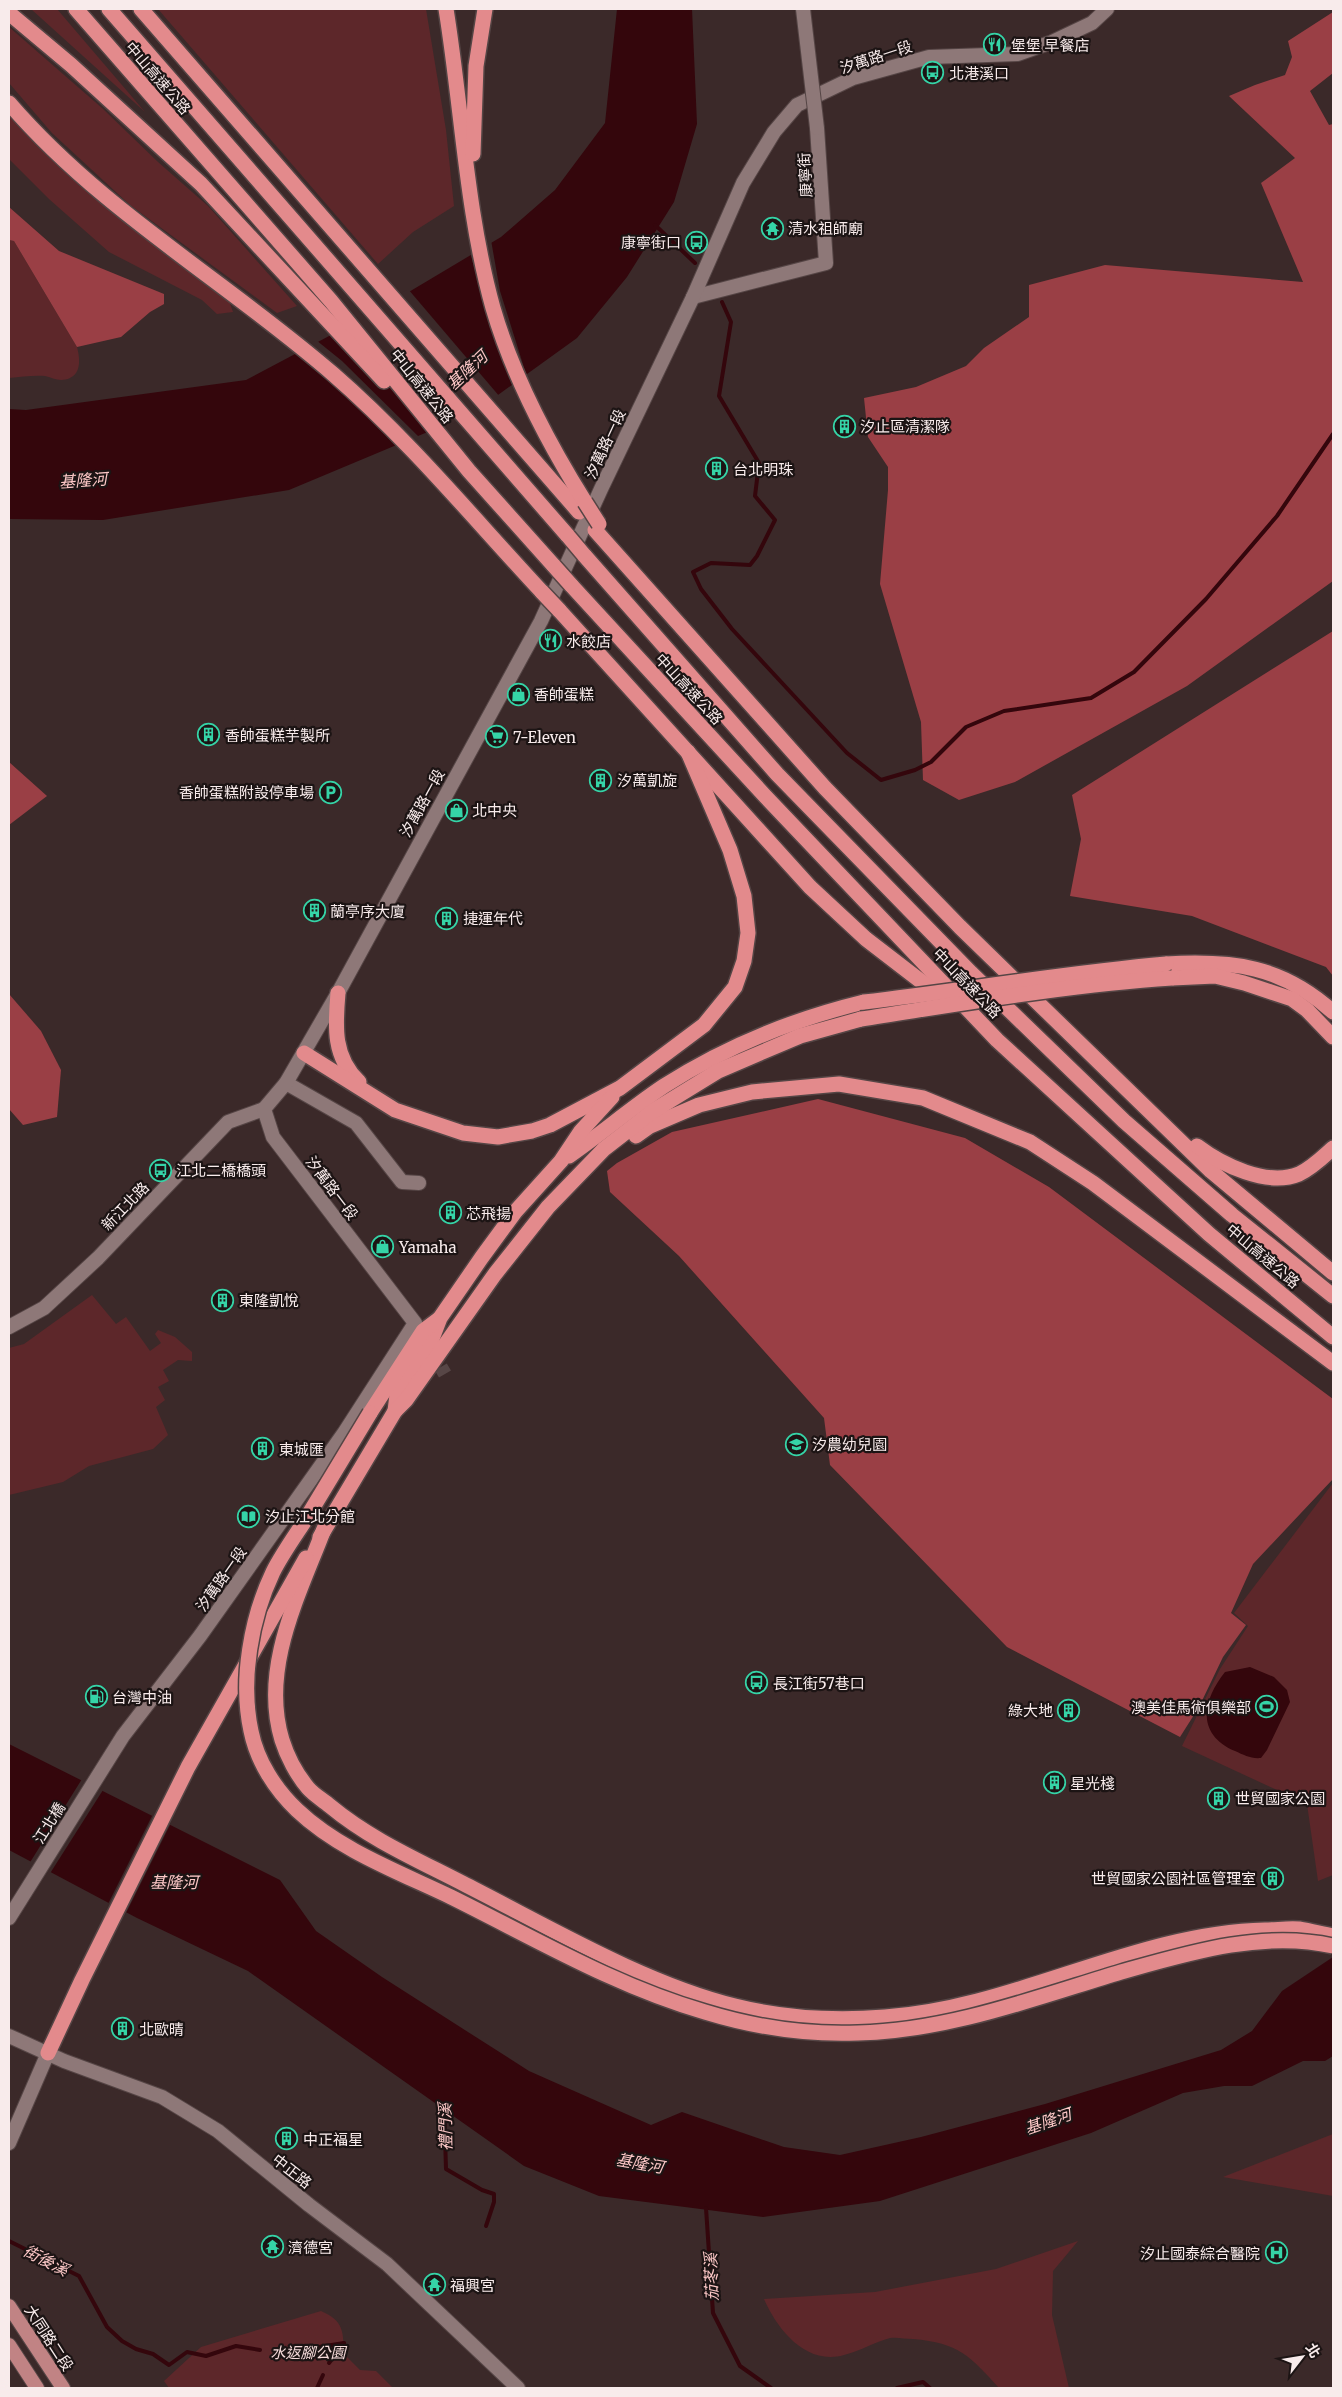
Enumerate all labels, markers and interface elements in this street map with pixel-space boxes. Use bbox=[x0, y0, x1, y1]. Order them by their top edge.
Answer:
restaurant icon: 堡堡 早餐店 bbox=[983, 33, 1007, 57]
street label: 汐萬路一段 bbox=[837, 36, 915, 78]
place label: 堡堡 早餐店 bbox=[1011, 36, 1090, 55]
street label: 中山高速公路 bbox=[121, 38, 195, 118]
bus stop icon: 北港溪口 bbox=[921, 61, 945, 85]
place label: 北港溪口 bbox=[949, 64, 1009, 83]
street label: 康寧街 bbox=[794, 152, 816, 198]
temple icon: 清水祖師廟 bbox=[760, 216, 784, 240]
place label: 清水祖師廟 bbox=[788, 219, 863, 238]
bus stop icon: 康寧街口 bbox=[685, 230, 709, 254]
place label: 康寧街口 bbox=[621, 233, 681, 252]
water label: 基隆河 bbox=[443, 344, 494, 394]
street label: 中山高速公路 bbox=[386, 345, 458, 427]
street label: 汐萬路一段 bbox=[581, 406, 629, 482]
building icon: 汐止區清潔隊 bbox=[832, 414, 856, 438]
place label: 汐止區清潔隊 bbox=[860, 417, 950, 436]
building icon: 台北明珠 bbox=[705, 457, 729, 481]
place label: 台北明珠 bbox=[733, 460, 794, 479]
water label: 基隆河 bbox=[58, 468, 111, 492]
restaurant icon: 水餃店 bbox=[538, 629, 562, 653]
place label: 水餃店 bbox=[566, 632, 611, 651]
street label: 中山高速公路 bbox=[651, 650, 727, 728]
shop icon: 香帥蛋糕 bbox=[506, 682, 530, 706]
place label: 香帥蛋糕 bbox=[534, 685, 594, 704]
building icon: 香帥蛋糕芋製所 bbox=[197, 723, 221, 747]
supermarket icon: 7-Eleven bbox=[485, 725, 509, 749]
place label: 香帥蛋糕芋製所 bbox=[225, 726, 330, 745]
place label: 7-Eleven bbox=[513, 728, 576, 747]
street label: 汐萬路一段 bbox=[396, 766, 448, 840]
building icon: 汐萬凱旋 bbox=[589, 768, 613, 792]
place label: 汐萬凱旋 bbox=[617, 771, 677, 790]
parking icon: 香帥蛋糕附設停車場 bbox=[318, 780, 342, 804]
place label: 香帥蛋糕附設停車場 bbox=[179, 783, 314, 802]
shop icon: 北中央 bbox=[444, 798, 468, 822]
place label: 北中央 bbox=[472, 801, 517, 820]
building icon: 蘭亭序大廈 bbox=[302, 899, 326, 923]
place label: 蘭亭序大廈 bbox=[330, 902, 405, 921]
building icon: 捷運年代 bbox=[435, 906, 459, 930]
place label: 捷運年代 bbox=[463, 909, 523, 928]
street label: 中山高速公路 bbox=[929, 944, 1005, 1022]
street label: 汐萬路一段 bbox=[302, 1152, 362, 1224]
bus stop icon: 江北二橋橋頭 bbox=[148, 1158, 172, 1182]
place label: 江北二橋橋頭 bbox=[176, 1161, 266, 1180]
street label: 新江北路 bbox=[97, 1178, 153, 1234]
building icon: 芯飛揚 bbox=[438, 1201, 462, 1225]
place label: 芯飛揚 bbox=[466, 1204, 511, 1223]
street label: 中山高速公路 bbox=[1222, 1220, 1304, 1292]
shop icon: Yamaha bbox=[371, 1235, 395, 1259]
place label: Yamaha bbox=[398, 1238, 457, 1257]
building icon: 東隆凱悅 bbox=[211, 1288, 235, 1312]
place label: 東隆凱悅 bbox=[239, 1291, 299, 1310]
school or university icon: 汐農幼兒園 bbox=[784, 1432, 808, 1456]
place label: 汐農幼兒園 bbox=[812, 1435, 887, 1454]
building icon: 東城匯 bbox=[251, 1437, 275, 1461]
place label: 東城匯 bbox=[279, 1440, 324, 1459]
library icon: 汐止江北分館 bbox=[237, 1504, 261, 1528]
place label: 汐止江北分館 bbox=[265, 1507, 355, 1526]
street label: 汐萬路一段 bbox=[192, 1543, 250, 1615]
bus stop icon: 長江街57巷口 bbox=[745, 1671, 769, 1695]
place label: 長江街57巷口 bbox=[773, 1674, 865, 1693]
fuel station icon: 台灣中油 bbox=[84, 1685, 108, 1709]
place label: 台灣中油 bbox=[112, 1688, 172, 1707]
sports icon: 澳美佳馬術俱樂部 bbox=[1255, 1695, 1279, 1719]
building icon: 綠大地 bbox=[1057, 1698, 1081, 1722]
place label: 澳美佳馬術俱樂部 bbox=[1131, 1698, 1251, 1717]
place label: 綠大地 bbox=[1008, 1701, 1053, 1720]
building icon: 星光棧 bbox=[1042, 1771, 1066, 1795]
place label: 星光棧 bbox=[1070, 1774, 1115, 1793]
building icon: 世貿國家公園 bbox=[1207, 1786, 1231, 1810]
place label: 世貿國家公園 bbox=[1235, 1789, 1325, 1808]
street label: 江北橋 bbox=[29, 1799, 69, 1847]
building icon: 世貿國家公園社區管理室 bbox=[1260, 1866, 1284, 1890]
place label: 世貿國家公園社區管理室 bbox=[1091, 1869, 1256, 1888]
water label: 基隆河 bbox=[150, 1872, 201, 1892]
building icon: 北歐晴 bbox=[111, 2017, 135, 2041]
place label: 北歐晴 bbox=[139, 2020, 184, 2039]
water label: 禮門溪 bbox=[435, 2101, 455, 2151]
water label: 基隆河 bbox=[1022, 2103, 1077, 2138]
building icon: 中正福星 bbox=[275, 2127, 299, 2151]
place label: 中正福星 bbox=[303, 2130, 363, 2149]
water label: 基隆河 bbox=[615, 2149, 668, 2178]
street label: 中正路 bbox=[268, 2150, 316, 2192]
temple icon: 濟德宮 bbox=[260, 2235, 284, 2259]
place label: 濟德宮 bbox=[288, 2238, 333, 2257]
water label: 街後溪 bbox=[20, 2240, 74, 2281]
hospital icon: 汐止國泰綜合醫院 bbox=[1264, 2241, 1288, 2265]
place label: 汐止國泰綜合醫院 bbox=[1140, 2244, 1260, 2263]
water label: 茄苳溪 bbox=[700, 2251, 722, 2301]
temple icon: 福興宮 bbox=[422, 2273, 446, 2297]
place label: 福興宮 bbox=[450, 2276, 495, 2295]
street label: 大同路二段 bbox=[21, 2301, 77, 2375]
north arrow bbox=[1277, 2332, 1327, 2382]
text: 北 bbox=[1302, 2340, 1324, 2361]
park label: 水返腳公園 bbox=[270, 2343, 347, 2362]

